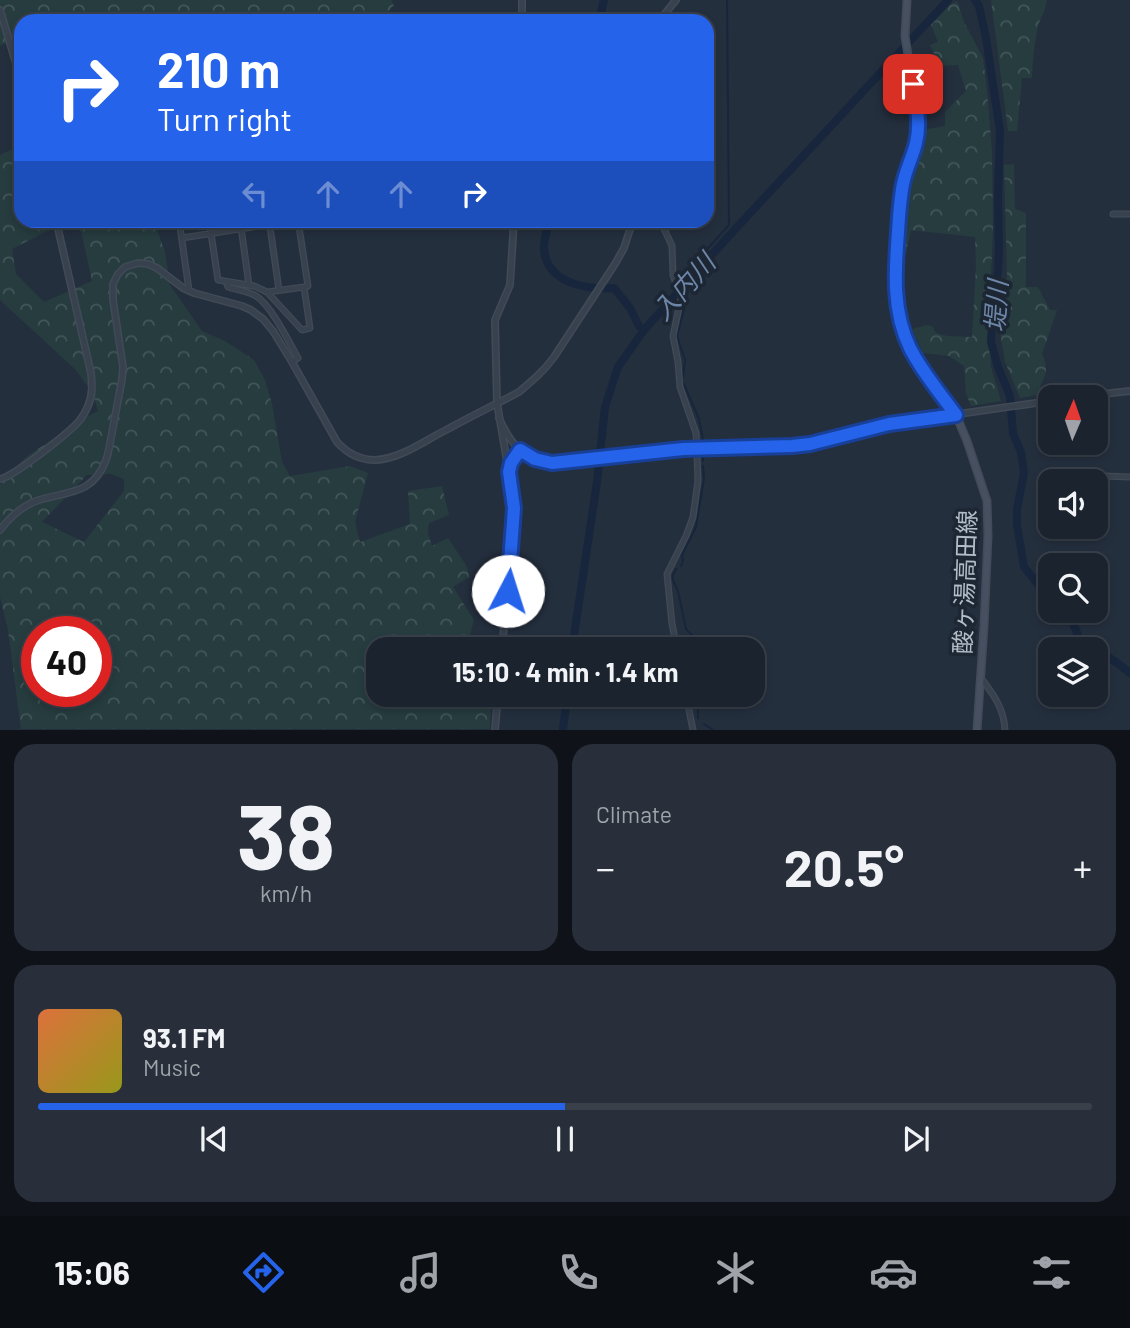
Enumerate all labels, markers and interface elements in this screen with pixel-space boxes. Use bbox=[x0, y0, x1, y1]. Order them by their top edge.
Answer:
text: 210 m bbox=[157, 39, 280, 98]
icon: right bbox=[42, 42, 133, 133]
pin bbox=[883, 54, 943, 114]
icon: arrive bbox=[894, 65, 932, 103]
text: Turn right bbox=[157, 99, 292, 137]
icon: left bbox=[236, 175, 274, 213]
icon: ahead bbox=[309, 175, 347, 213]
icon: ahead bbox=[382, 175, 420, 213]
icon: right bbox=[455, 175, 493, 213]
water label: 入内川 bbox=[645, 244, 723, 325]
water label: 堤川 bbox=[978, 276, 1012, 333]
north arrow bbox=[1038, 385, 1108, 455]
map controls bbox=[1038, 385, 1108, 707]
button: sound bbox=[1038, 469, 1108, 539]
street label: 酸ヶ湯高田線 bbox=[947, 510, 981, 654]
button: search bbox=[1038, 553, 1108, 623]
position arrow bbox=[471, 554, 545, 628]
speed limit sign: 40 bbox=[21, 616, 112, 707]
button: layers bbox=[1038, 637, 1108, 707]
text: 15:10 · 4 min · 1.4 km bbox=[453, 656, 678, 687]
text: 38 bbox=[237, 779, 335, 888]
text: Climate bbox=[596, 800, 672, 828]
text: 20.5° bbox=[784, 835, 904, 897]
text: − bbox=[596, 844, 615, 890]
text: + bbox=[1073, 844, 1092, 890]
text: km/h bbox=[260, 879, 312, 907]
text: 93.1 FM bbox=[143, 1022, 225, 1053]
text: Music bbox=[143, 1053, 201, 1081]
icon: previous bbox=[195, 1120, 233, 1158]
icon: pause bbox=[546, 1120, 584, 1158]
icon: next bbox=[897, 1120, 935, 1158]
icon: directions bbox=[239, 1248, 288, 1297]
icon: music bbox=[396, 1248, 445, 1297]
icon: phone bbox=[554, 1248, 603, 1297]
icon: climate bbox=[711, 1248, 760, 1297]
icon: car bbox=[869, 1248, 918, 1297]
icon: filters bbox=[1027, 1248, 1076, 1297]
text: 15:06 bbox=[54, 1253, 130, 1291]

